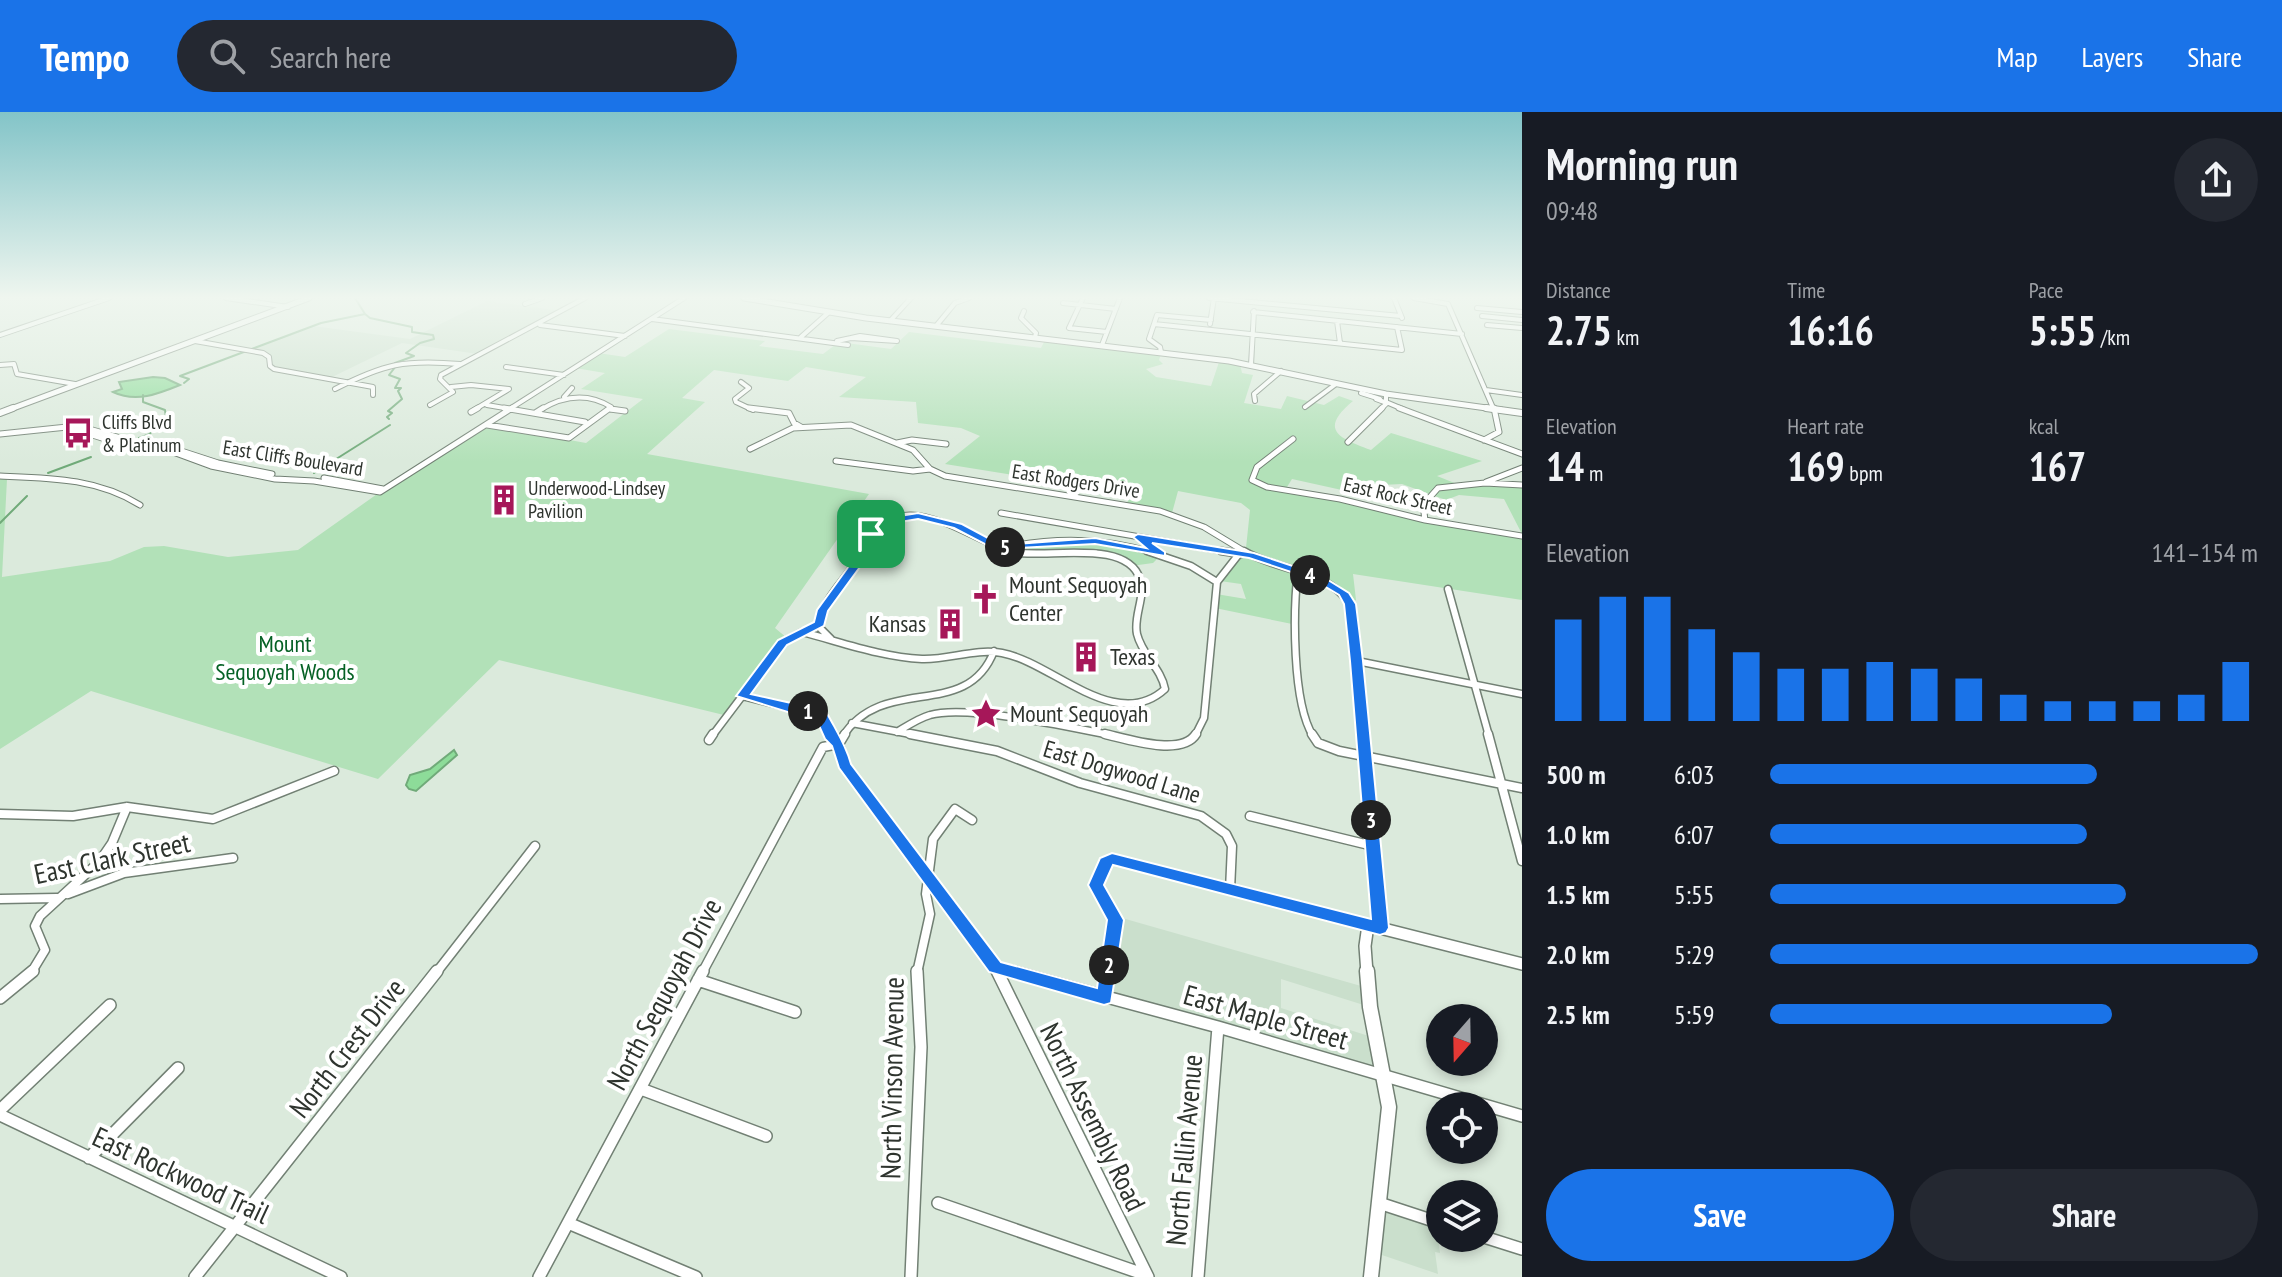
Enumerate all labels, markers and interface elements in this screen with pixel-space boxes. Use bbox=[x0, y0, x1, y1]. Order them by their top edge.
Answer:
search box bbox=[177, 20, 737, 92]
text: Tempo bbox=[40, 32, 129, 81]
icon: search bbox=[205, 34, 249, 78]
text: Search here bbox=[269, 37, 391, 76]
text: Map bbox=[1996, 38, 2038, 75]
text: Layers bbox=[2082, 38, 2143, 75]
text: Share bbox=[2187, 38, 2242, 75]
text: Morning run bbox=[1546, 135, 1738, 192]
button: share bbox=[2174, 138, 2258, 222]
text: 09:48 bbox=[1546, 194, 1598, 227]
text: Distance bbox=[1546, 276, 1611, 304]
text: Time bbox=[1787, 276, 1825, 304]
text: Pace bbox=[2029, 276, 2063, 304]
text: 2.75 bbox=[1546, 304, 1612, 356]
text: 16:16 bbox=[1787, 304, 1874, 356]
text: 5:55 bbox=[2029, 304, 2096, 356]
text: km bbox=[1612, 323, 1639, 351]
text: /km bbox=[2096, 323, 2130, 351]
place label: Cliffs Blvd & Platinum bbox=[102, 409, 181, 458]
text: Elevation bbox=[1546, 412, 1617, 440]
text: Heart rate bbox=[1787, 412, 1864, 440]
text: kcal bbox=[2029, 412, 2059, 440]
bus stop icon: Cliffs Blvd & Platinum bbox=[61, 416, 95, 450]
street label: East Cliffs Boulevard bbox=[221, 434, 365, 482]
text: 14 bbox=[1546, 440, 1584, 492]
text: 169 bbox=[1787, 440, 1845, 492]
text: 167 bbox=[2029, 440, 2086, 492]
street label: East Rodgers Drive bbox=[1010, 458, 1142, 504]
text: m bbox=[1584, 459, 1603, 487]
text: bpm bbox=[1845, 459, 1883, 487]
street label: East Rock Street bbox=[1341, 471, 1455, 521]
place label: Underwood-Lindsey Pavilion bbox=[528, 475, 666, 524]
building icon: Underwood-Lindsey Pavilion bbox=[487, 483, 521, 517]
pin bbox=[837, 500, 905, 568]
icon: arrive bbox=[849, 512, 893, 556]
pin: 5 bbox=[985, 527, 1025, 567]
text: 5 bbox=[1000, 533, 1010, 561]
text: Elevation bbox=[1546, 536, 1629, 569]
text: 141–154 m bbox=[2152, 536, 2258, 569]
pin: 4 bbox=[1290, 555, 1330, 595]
text: 4 bbox=[1305, 561, 1315, 589]
place label: Mount Sequoyah Center bbox=[1009, 569, 1147, 628]
church icon: Mount Sequoyah Center bbox=[968, 582, 1002, 616]
building icon: Kansas bbox=[933, 607, 967, 641]
place label: Kansas bbox=[869, 608, 926, 639]
park label: Mount Sequoyah Woods bbox=[215, 628, 355, 687]
building icon: Texas bbox=[1069, 640, 1103, 674]
place label: Texas bbox=[1110, 641, 1155, 672]
pin: 1 bbox=[788, 691, 828, 731]
text: 1 bbox=[803, 697, 813, 725]
place icon: Mount Sequoyah bbox=[969, 697, 1003, 731]
place label: Mount Sequoyah bbox=[1010, 698, 1148, 729]
street label: East Dogwood Lane bbox=[1040, 733, 1205, 810]
text: 500 m bbox=[1546, 758, 1606, 791]
text: 6:03 bbox=[1674, 758, 1714, 791]
pin: 3 bbox=[1351, 800, 1391, 840]
text: 3 bbox=[1366, 806, 1376, 834]
text: 1.0 km bbox=[1546, 818, 1610, 851]
text: 6:07 bbox=[1674, 818, 1714, 851]
street label: East Clark Street bbox=[30, 823, 194, 892]
text: 1.5 km bbox=[1546, 878, 1610, 911]
text: 5:55 bbox=[1674, 878, 1714, 911]
street label: North Sequoyah Drive bbox=[598, 892, 730, 1096]
text: 2.0 km bbox=[1546, 938, 1610, 971]
text: 5:29 bbox=[1674, 938, 1714, 971]
pin: 2 bbox=[1089, 945, 1129, 985]
text: 2 bbox=[1104, 951, 1114, 979]
street label: North Crest Drive bbox=[281, 970, 413, 1125]
street label: East Maple Street bbox=[1180, 975, 1353, 1058]
street label: North Vinson Avenue bbox=[871, 977, 912, 1179]
text: 2.5 km bbox=[1546, 998, 1610, 1031]
text: 5:59 bbox=[1674, 998, 1714, 1031]
north arrow bbox=[1426, 1004, 1498, 1076]
map controls bbox=[1426, 1004, 1498, 1252]
street label: North Assembly Road bbox=[1032, 1017, 1155, 1217]
street label: North Fallin Avenue bbox=[1157, 1053, 1210, 1247]
button: locate bbox=[1426, 1092, 1498, 1164]
street label: East Rockwood Trail bbox=[87, 1117, 276, 1232]
button: Save bbox=[1546, 1169, 1894, 1261]
button: Share bbox=[1910, 1169, 2258, 1261]
button: layers bbox=[1426, 1180, 1498, 1252]

